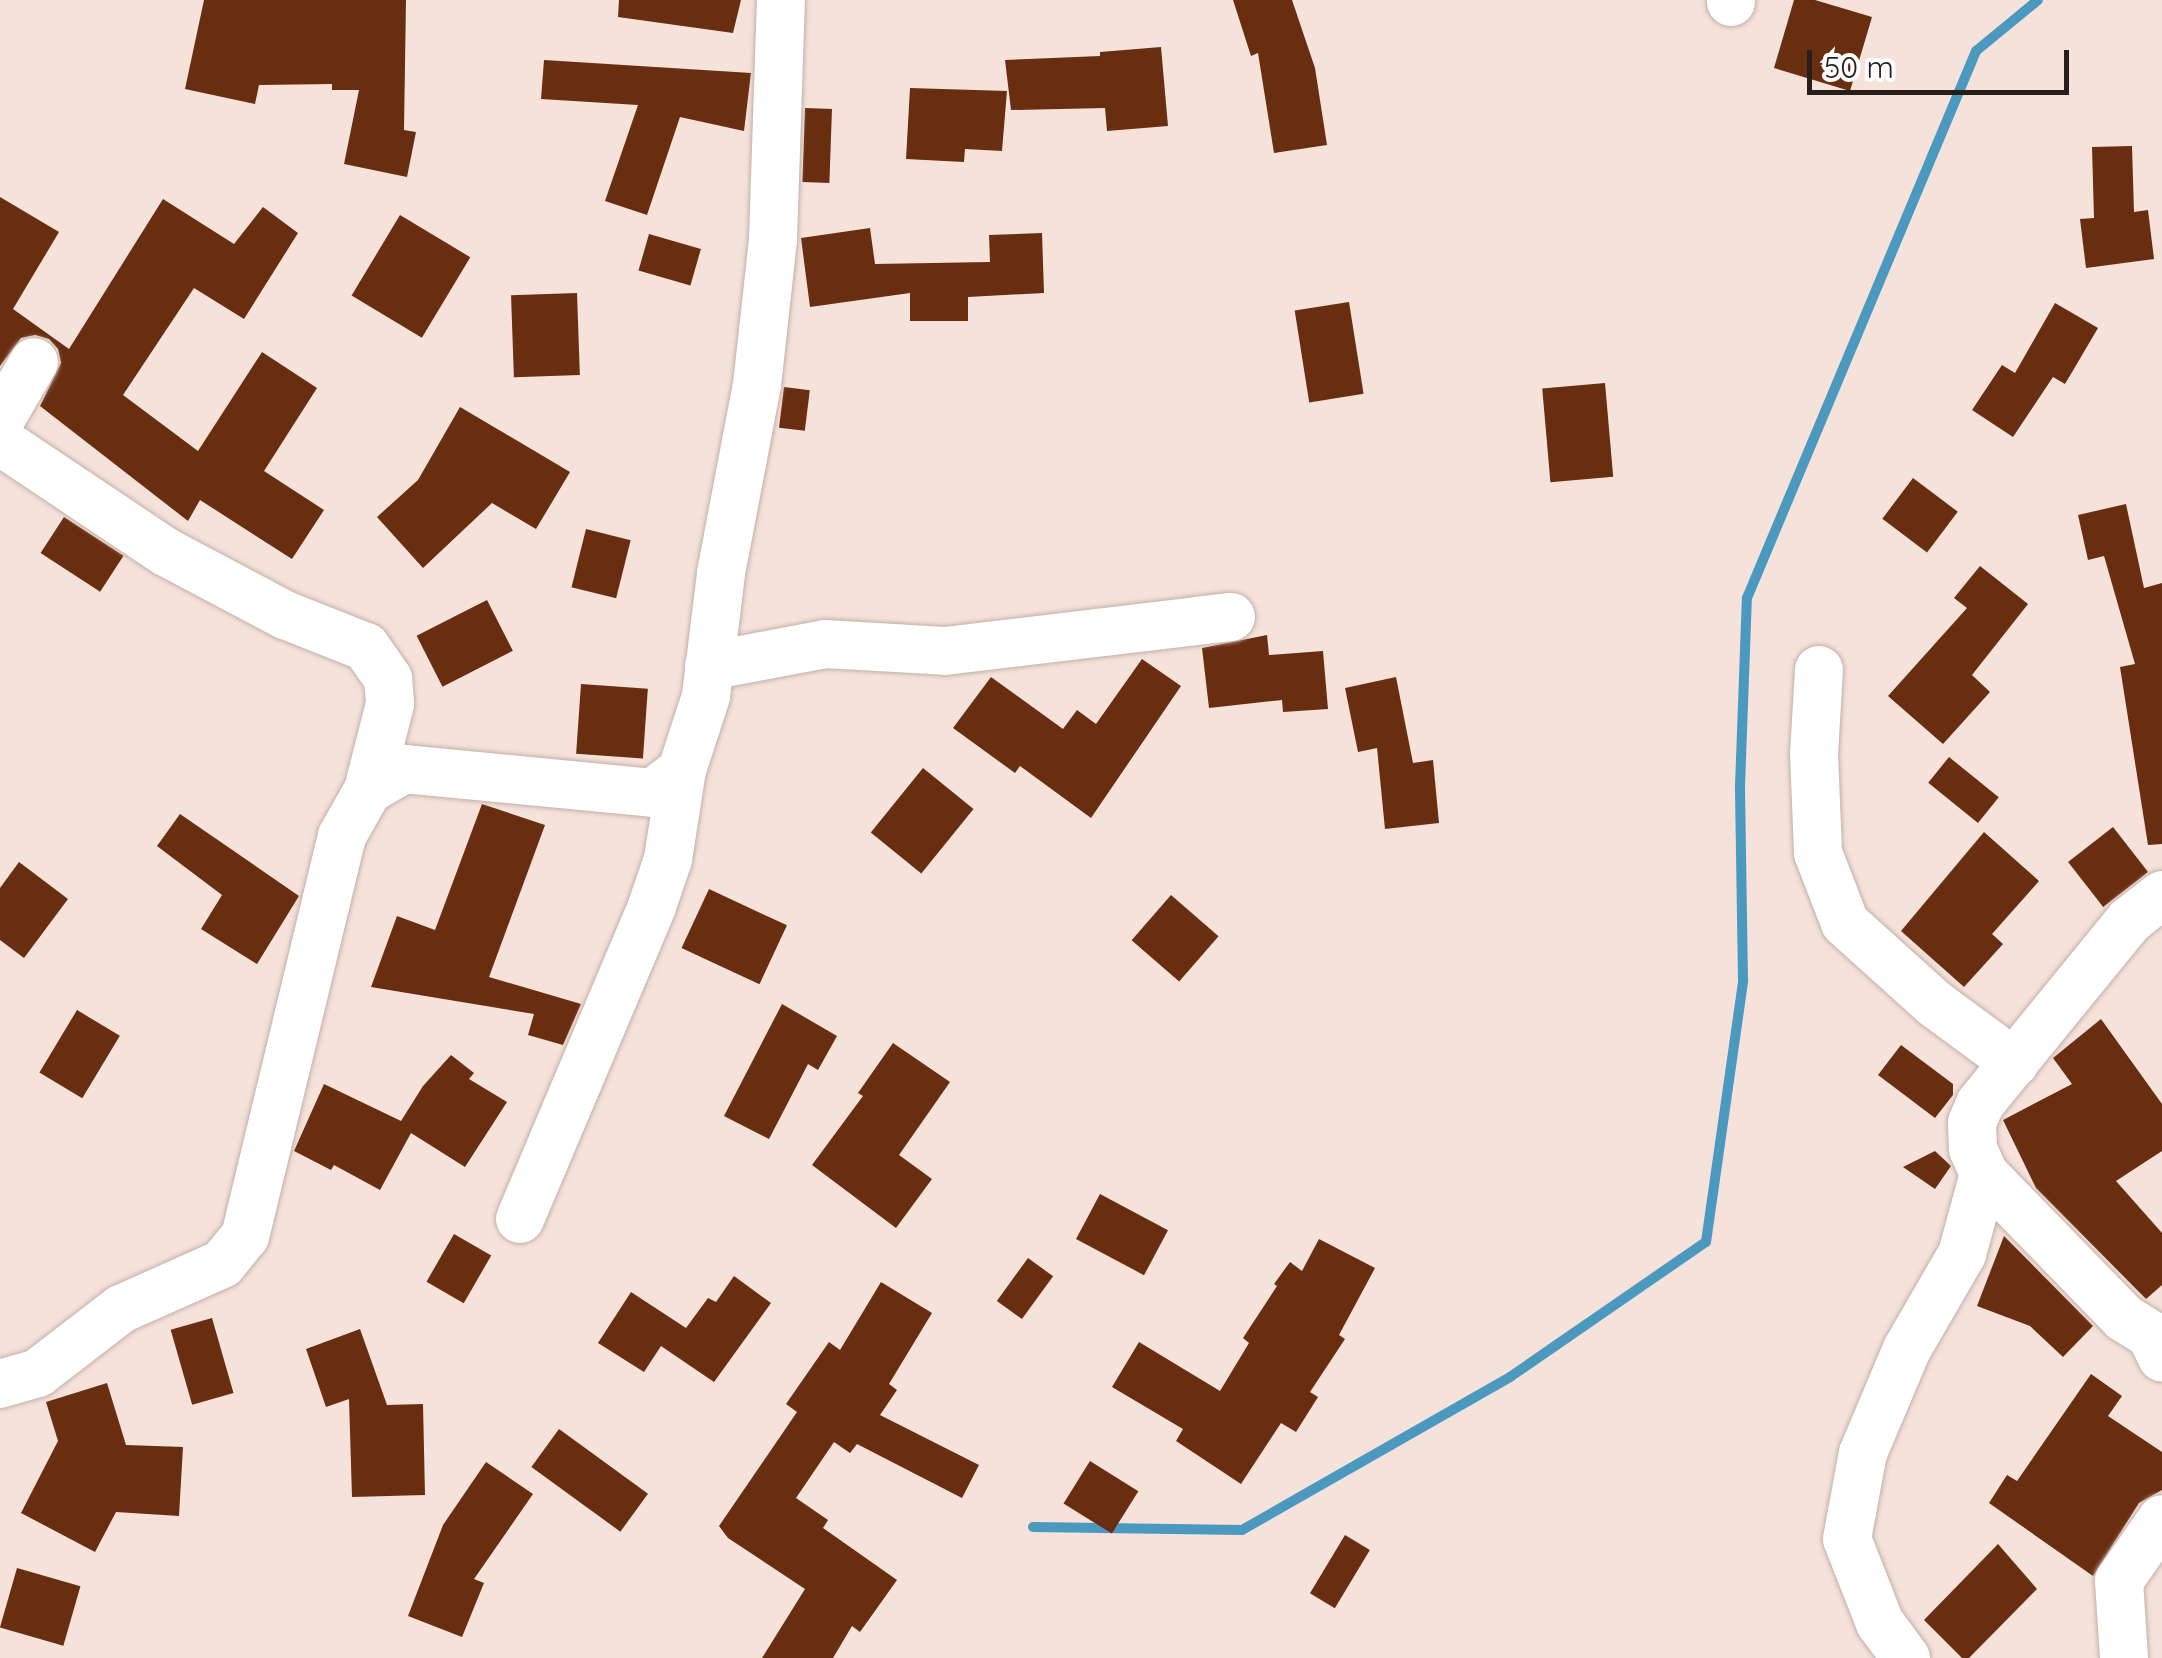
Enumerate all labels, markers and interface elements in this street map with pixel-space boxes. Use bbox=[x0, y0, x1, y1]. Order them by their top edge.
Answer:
scale bar bbox=[1812, 30, 2074, 92]
text: 50 m bbox=[1824, 48, 1894, 86]

